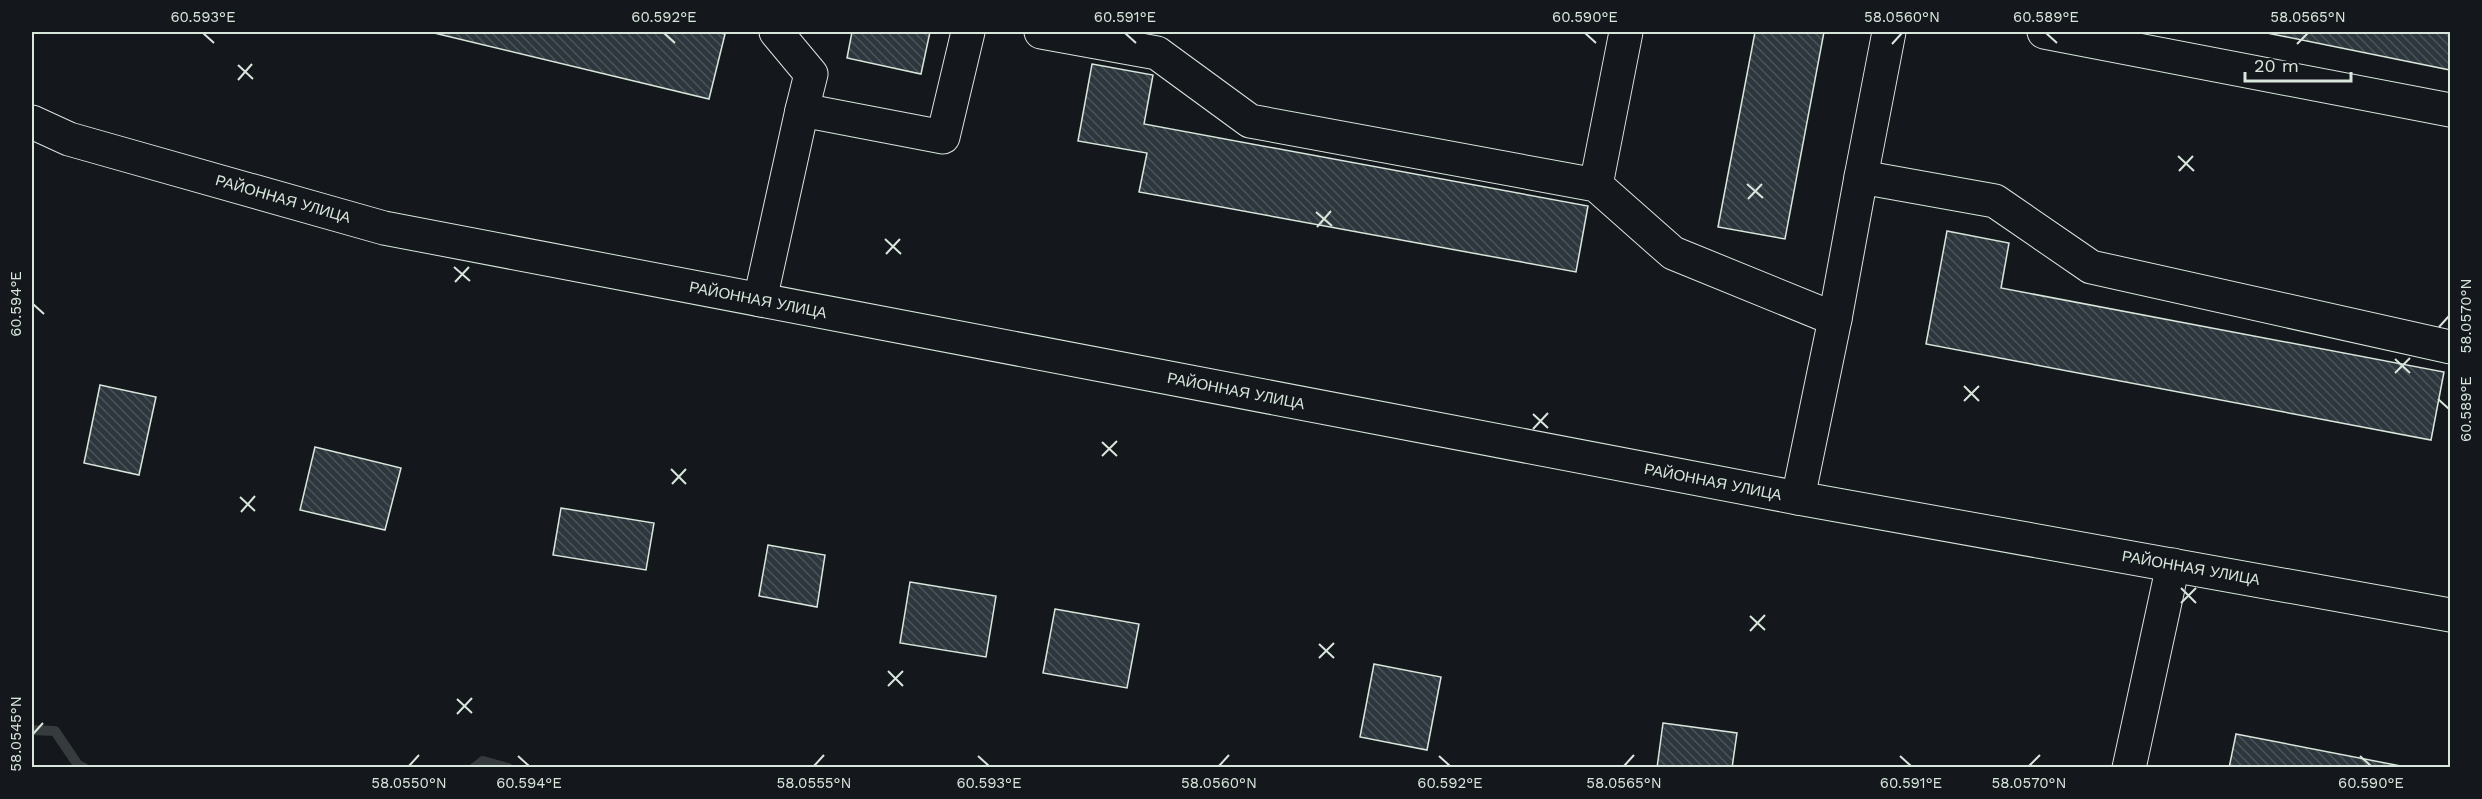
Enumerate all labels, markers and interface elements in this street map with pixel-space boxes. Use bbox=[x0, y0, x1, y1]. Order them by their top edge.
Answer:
text: 60.593°E bbox=[171, 8, 235, 26]
text: 60.592°E bbox=[631, 8, 697, 26]
text: 60.591°E bbox=[1094, 8, 1156, 26]
text: 60.590°E bbox=[1552, 8, 1618, 26]
text: 58.0560°N bbox=[1864, 8, 1940, 26]
text: 60.589°E bbox=[2013, 8, 2079, 26]
text: 58.0565°N bbox=[2270, 8, 2346, 26]
scale bar bbox=[2245, 45, 2352, 83]
text: 20 m bbox=[2254, 55, 2299, 76]
street label: РАЙОННАЯ УЛИЦА bbox=[213, 171, 353, 227]
text: 60.594°E bbox=[7, 271, 25, 337]
street label: РАЙОННАЯ УЛИЦА bbox=[688, 278, 828, 322]
text: 58.0570°N bbox=[2457, 278, 2475, 354]
street label: РАЙОННАЯ УЛИЦА bbox=[1166, 369, 1306, 413]
text: 60.589°E bbox=[2457, 376, 2475, 442]
street label: РАЙОННАЯ УЛИЦА bbox=[1643, 460, 1783, 504]
street label: РАЙОННАЯ УЛИЦА bbox=[2121, 547, 2261, 589]
text: 58.0545°N bbox=[7, 696, 25, 772]
text: 58.0550°N bbox=[371, 774, 447, 792]
text: 60.594°E bbox=[496, 774, 562, 792]
text: 58.0555°N bbox=[776, 774, 852, 792]
text: 60.593°E bbox=[957, 774, 1021, 792]
text: 58.0560°N bbox=[1181, 774, 1257, 792]
text: 60.592°E bbox=[1417, 774, 1483, 792]
text: 58.0565°N bbox=[1586, 774, 1662, 792]
text: 60.591°E bbox=[1880, 774, 1942, 792]
text: 58.0570°N bbox=[1991, 774, 2067, 792]
text: 60.590°E bbox=[2338, 774, 2404, 792]

